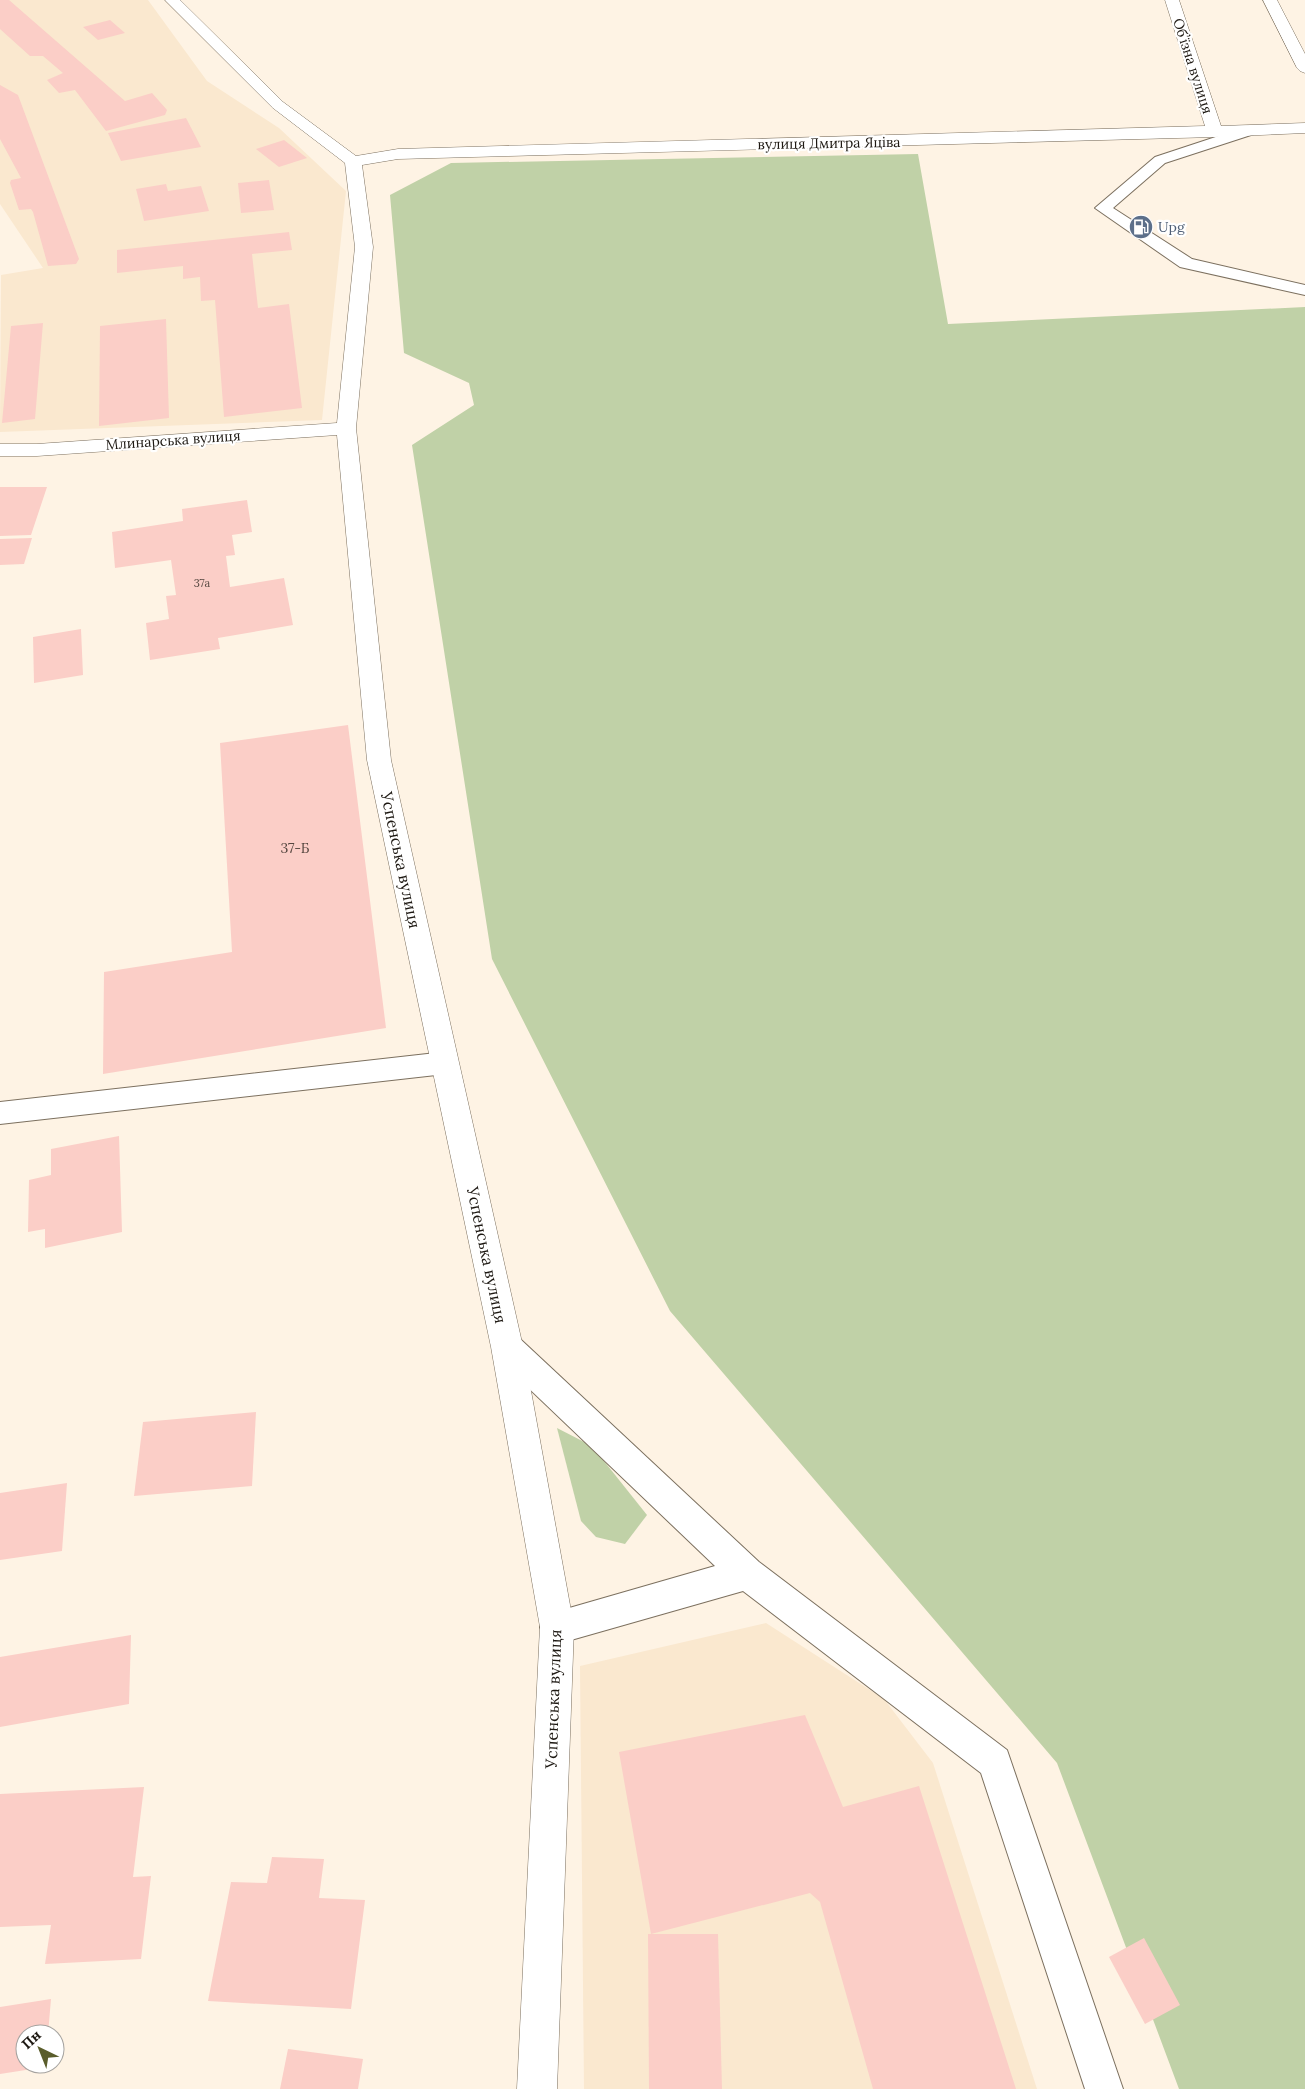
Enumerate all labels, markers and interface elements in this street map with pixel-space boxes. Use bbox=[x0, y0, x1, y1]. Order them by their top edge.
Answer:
street label: Обʼїзна вулиця bbox=[1169, 16, 1217, 116]
street label: вулиця Дмитра Яціва bbox=[757, 133, 901, 153]
fuel station icon: Upg bbox=[1128, 214, 1154, 240]
place label: Upg bbox=[1158, 218, 1185, 236]
street label: Млинарська вулиця bbox=[105, 426, 241, 454]
house number: 37а bbox=[194, 576, 211, 590]
street label: Успенська вулиця bbox=[377, 789, 425, 930]
house number: 37-Б bbox=[281, 839, 310, 857]
street label: Успенська вулиця bbox=[463, 1184, 511, 1325]
street label: Успенська вулиця bbox=[541, 1629, 565, 1770]
north arrow bbox=[15, 2024, 65, 2074]
text: Пн bbox=[18, 2026, 45, 2053]

